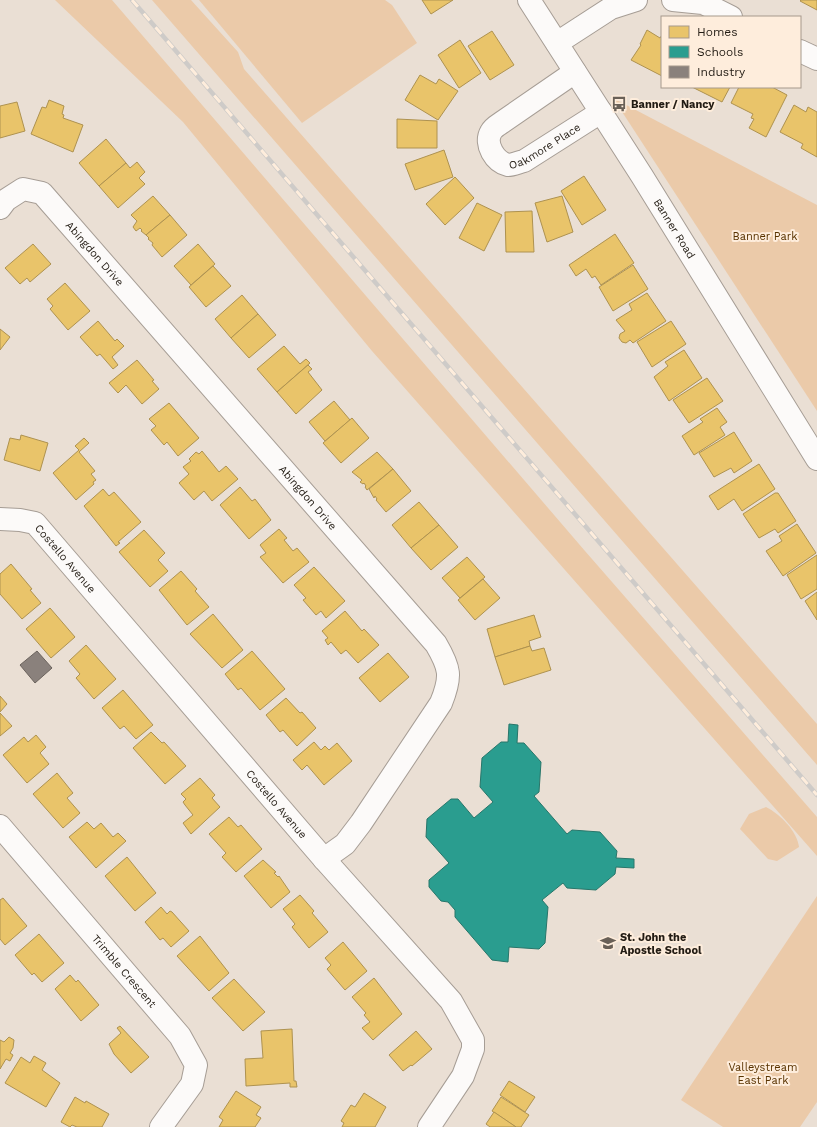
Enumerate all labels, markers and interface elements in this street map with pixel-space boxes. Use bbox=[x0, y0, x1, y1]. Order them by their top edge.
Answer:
legend bbox=[661, 16, 801, 88]
text: Homes bbox=[697, 25, 738, 39]
text: Schools bbox=[697, 45, 743, 59]
text: Industry bbox=[697, 65, 746, 79]
bus stop icon: Banner / Nancy bbox=[610, 95, 628, 113]
place label: Banner / Nancy bbox=[631, 98, 715, 111]
street label: Oakmore Place bbox=[507, 120, 583, 172]
street label: Banner Road bbox=[651, 196, 698, 261]
street label: Abingdon Drive bbox=[63, 219, 126, 288]
park label: Banner Park bbox=[732, 230, 798, 243]
street label: Abingdon Drive bbox=[276, 463, 340, 532]
street label: Costello Avenue bbox=[32, 521, 99, 595]
street label: Costello Avenue bbox=[244, 767, 310, 841]
place label: St. John the Apostle School bbox=[620, 931, 702, 957]
street label: Trimble Crescent bbox=[89, 932, 159, 1011]
school or university icon: St. John the Apostle School bbox=[599, 934, 617, 952]
park label: Valleystream East Park bbox=[729, 1061, 797, 1087]

